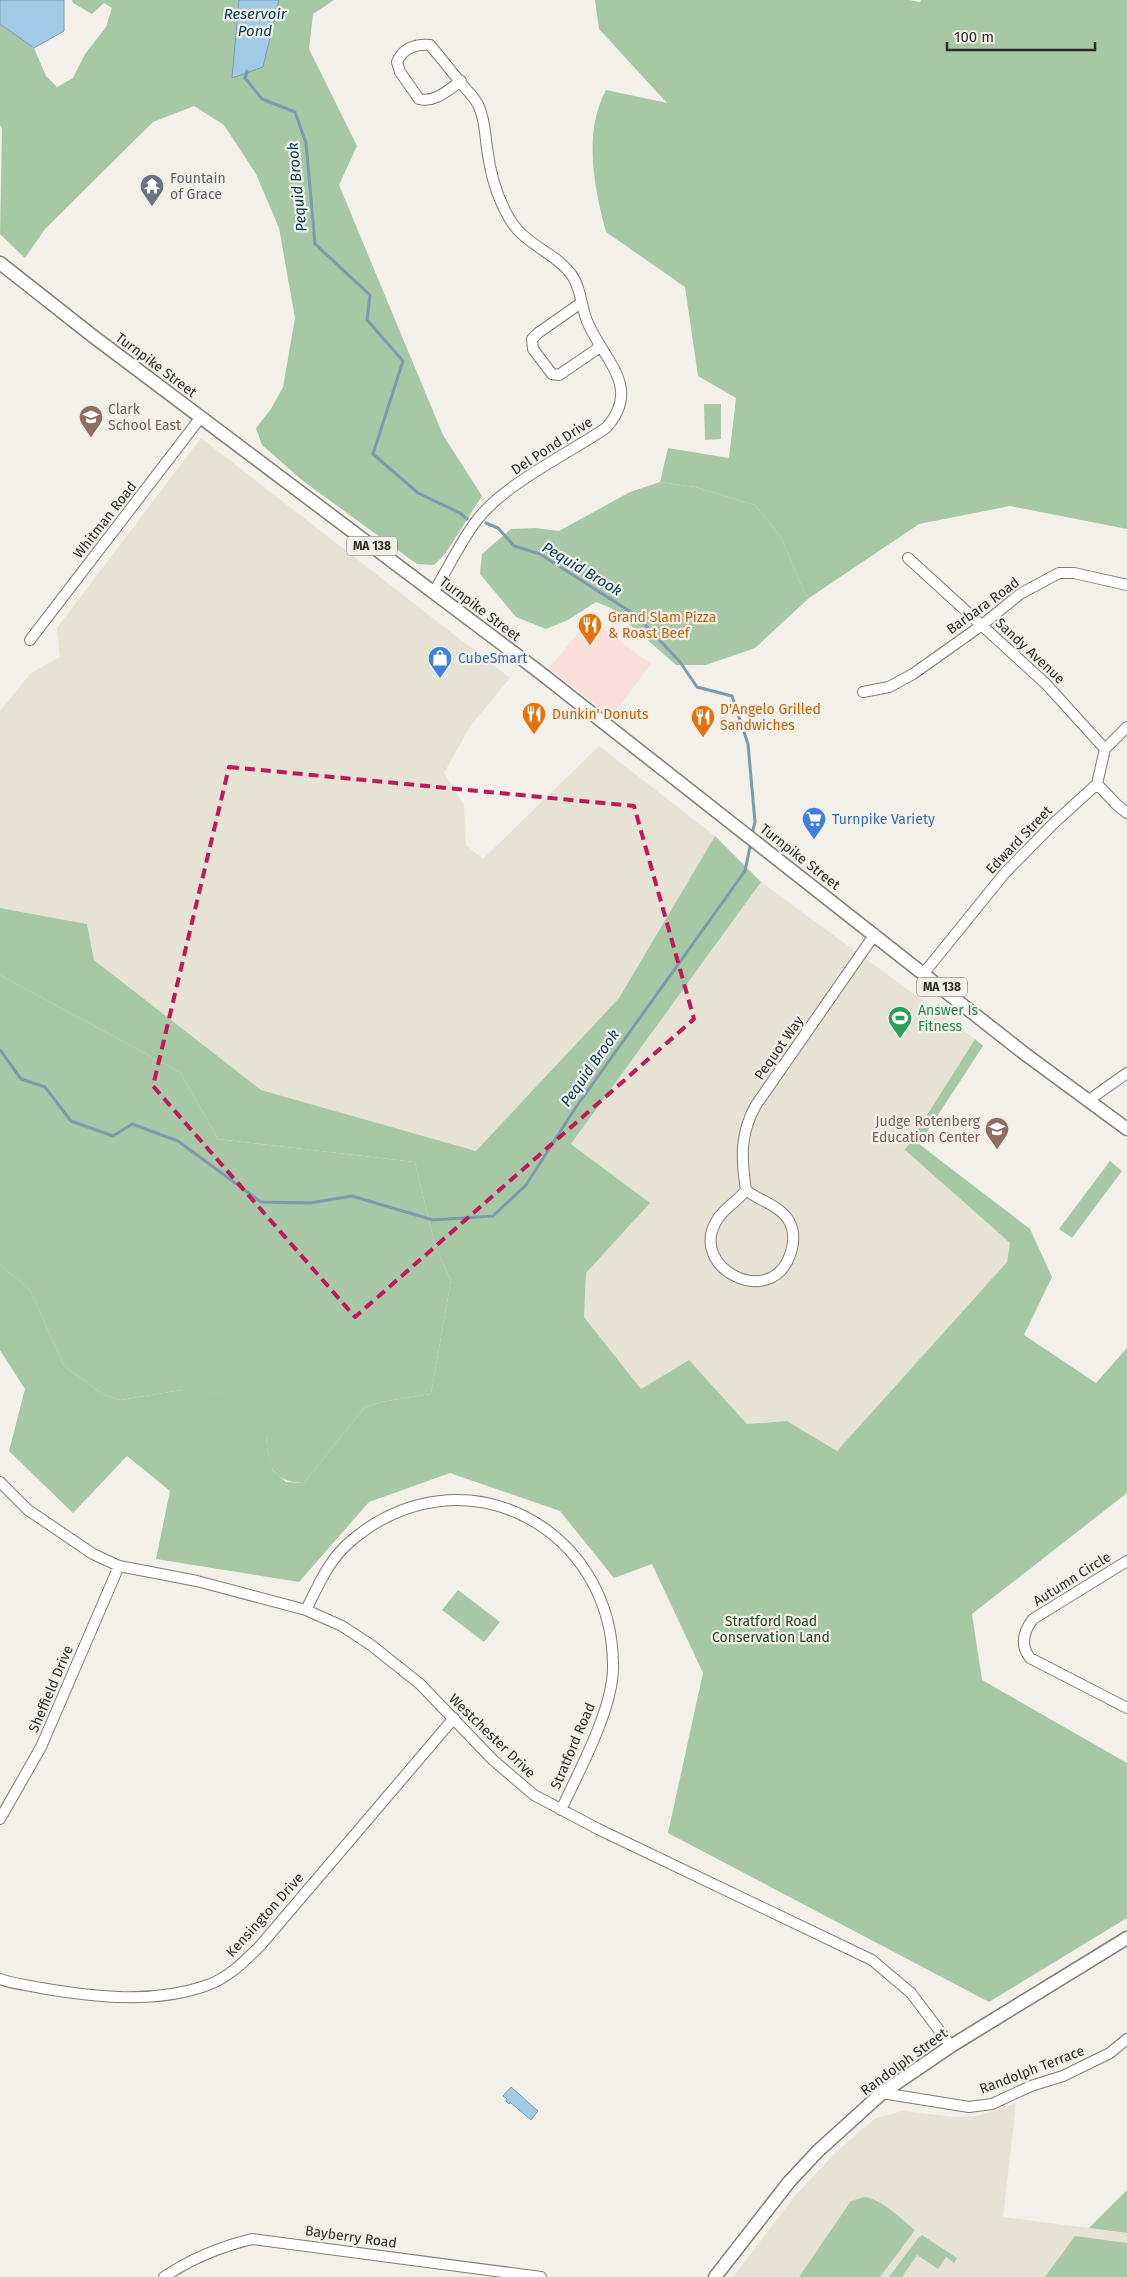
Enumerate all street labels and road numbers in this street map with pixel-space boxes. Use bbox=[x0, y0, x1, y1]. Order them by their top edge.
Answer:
street label: Turnpike Street bbox=[112, 329, 201, 402]
street label: Del Pond Drive bbox=[508, 413, 596, 479]
street label: Whitman Road bbox=[70, 478, 140, 562]
road number: MA 138 bbox=[347, 536, 397, 556]
street label: Turnpike Street bbox=[436, 573, 525, 646]
street label: Barbara Road bbox=[943, 574, 1023, 638]
street label: Sandy Avenue bbox=[992, 614, 1068, 688]
street label: Edward Street bbox=[982, 802, 1056, 878]
street label: Turnpike Street bbox=[757, 820, 844, 894]
road number: MA 138 bbox=[917, 978, 967, 996]
street label: Pequot Way bbox=[751, 1013, 807, 1083]
street label: Autumn Circle bbox=[1030, 1548, 1114, 1610]
street label: Sheffield Drive bbox=[25, 1643, 77, 1735]
street label: Westchester Drive bbox=[445, 1690, 539, 1782]
street label: Stratford Road bbox=[547, 1700, 599, 1792]
street label: Kensington Drive bbox=[223, 1869, 307, 1961]
street label: Randolph Street bbox=[857, 2024, 951, 2099]
street label: Randolph Terrace bbox=[977, 2042, 1087, 2098]
street label: Bayberry Road bbox=[304, 2222, 398, 2252]

